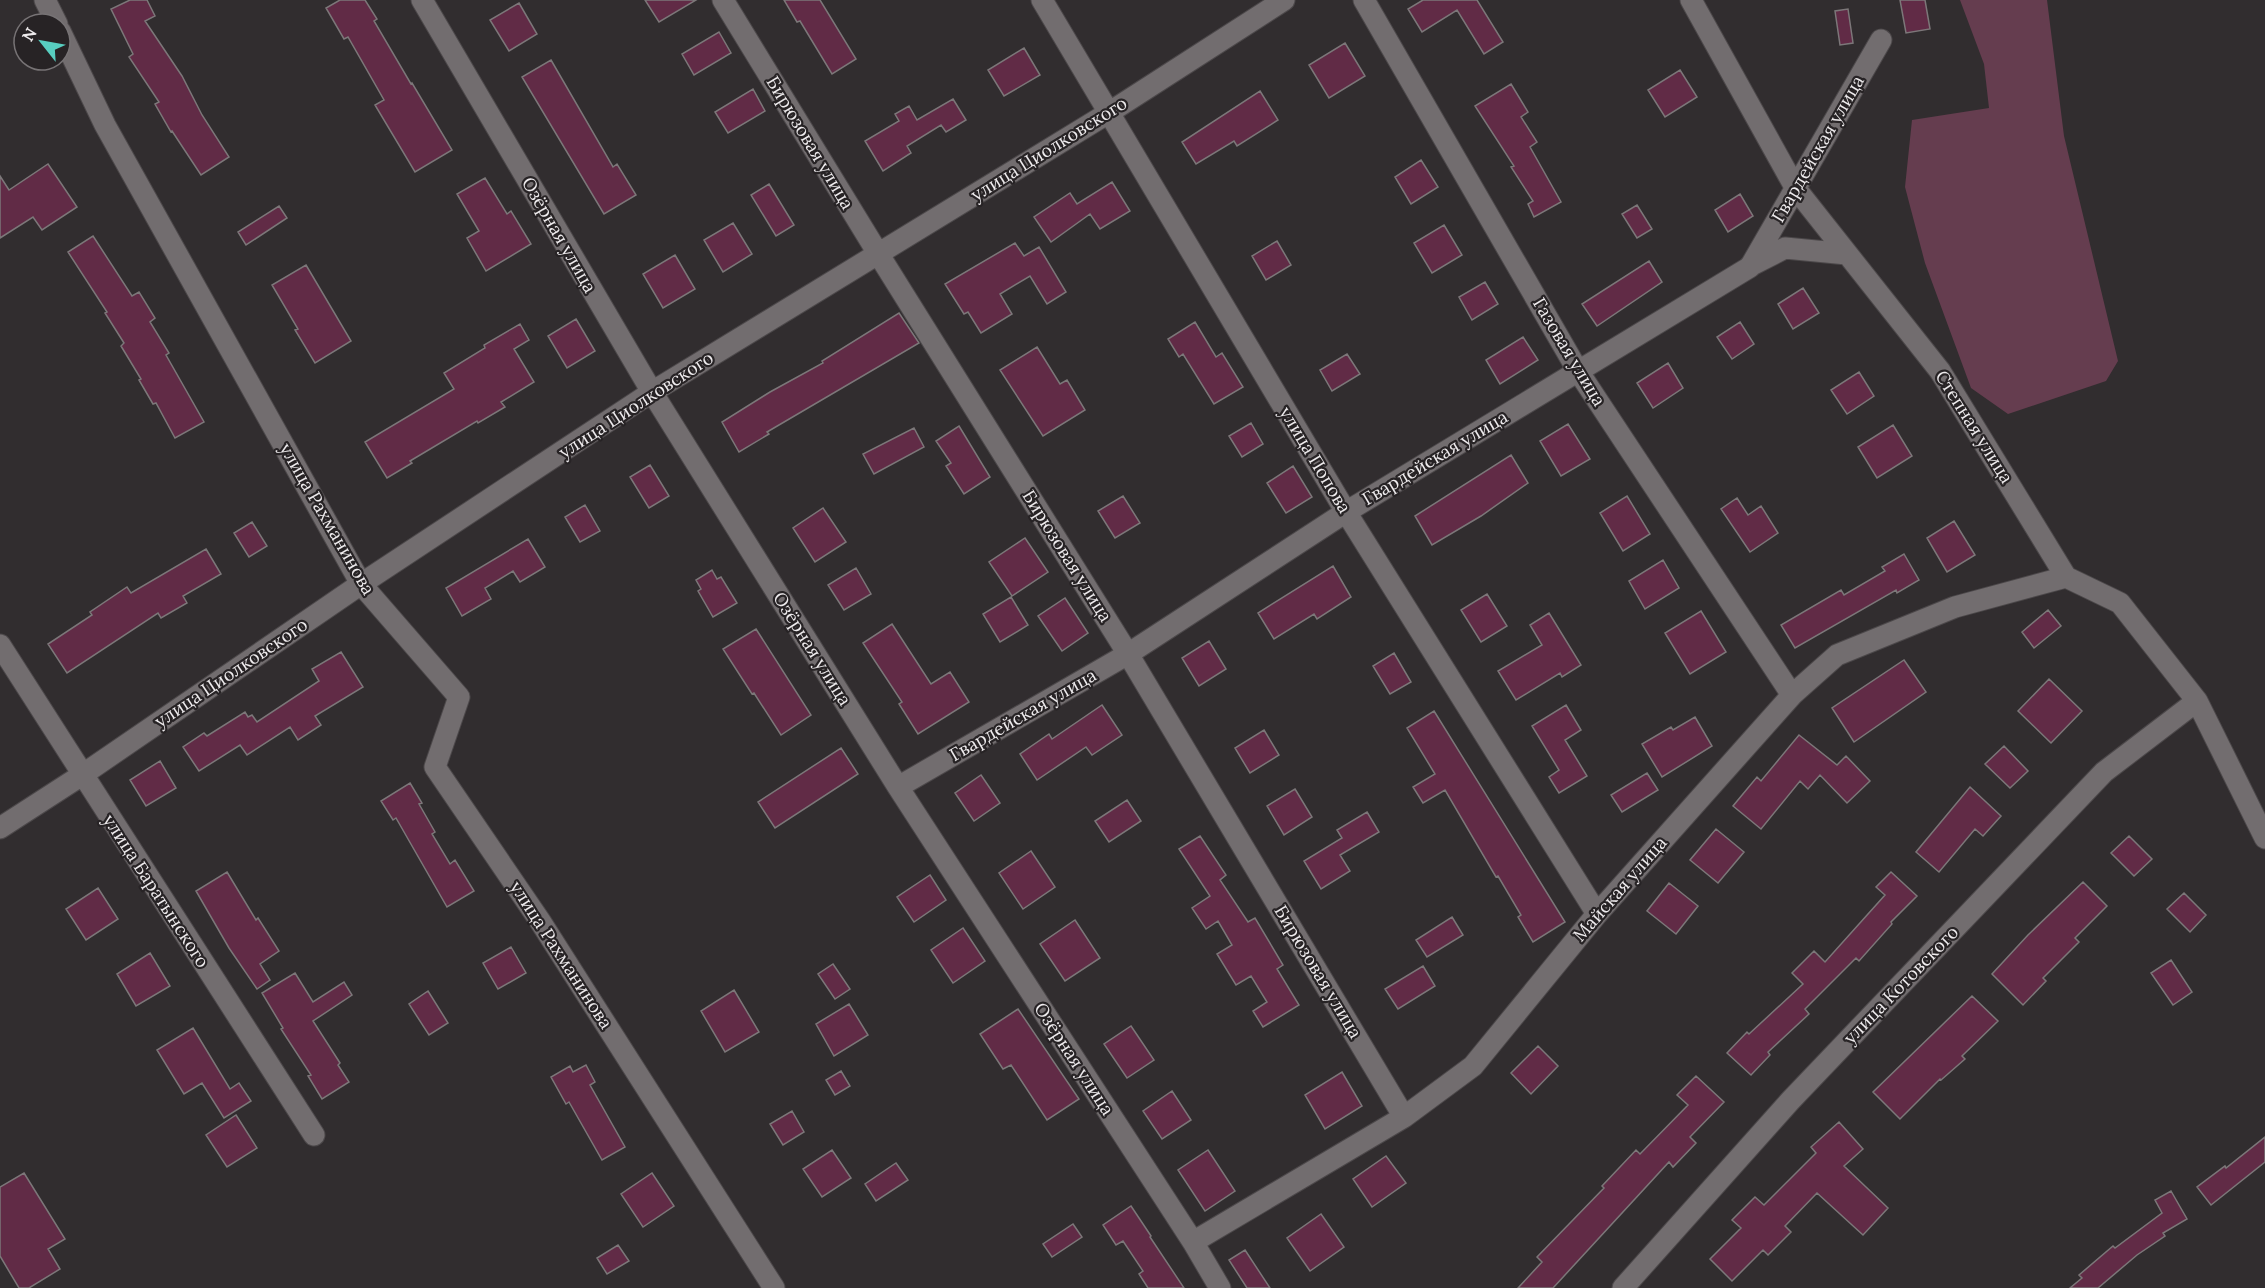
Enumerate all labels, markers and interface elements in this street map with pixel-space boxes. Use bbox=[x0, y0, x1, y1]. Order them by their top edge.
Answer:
north arrow bbox=[12, 12, 72, 72]
text: N bbox=[17, 24, 41, 45]
street label: Гвардейская улица bbox=[1766, 71, 1869, 226]
street label: Бирюзовая улица bbox=[762, 72, 859, 214]
street label: улица Циолковского bbox=[966, 91, 1131, 206]
street label: Озёрная улица bbox=[517, 173, 602, 297]
street label: Газовая улица bbox=[1528, 293, 1611, 410]
street label: улица Циолковского bbox=[554, 346, 717, 463]
street label: Степная улица bbox=[1930, 366, 2018, 488]
street label: улица Попова bbox=[1275, 402, 1356, 517]
street label: Гвардейская улица bbox=[1358, 405, 1512, 510]
street label: улица Рахманинова bbox=[275, 439, 380, 599]
street label: Бирюзовая улица bbox=[1017, 485, 1117, 626]
street label: Озёрная улица bbox=[768, 588, 857, 710]
street label: улица Циолковского bbox=[150, 613, 312, 732]
street label: Гвардейская улица bbox=[945, 663, 1100, 766]
street label: улица Баратынского bbox=[98, 810, 215, 972]
street label: Майская улица bbox=[1568, 831, 1672, 946]
street label: улица Рахманинова bbox=[505, 876, 618, 1033]
street label: Бирюзовая улица bbox=[1270, 901, 1367, 1043]
street label: улица Котовского bbox=[1838, 921, 1963, 1049]
street label: Озёрная улица bbox=[1029, 998, 1119, 1119]

